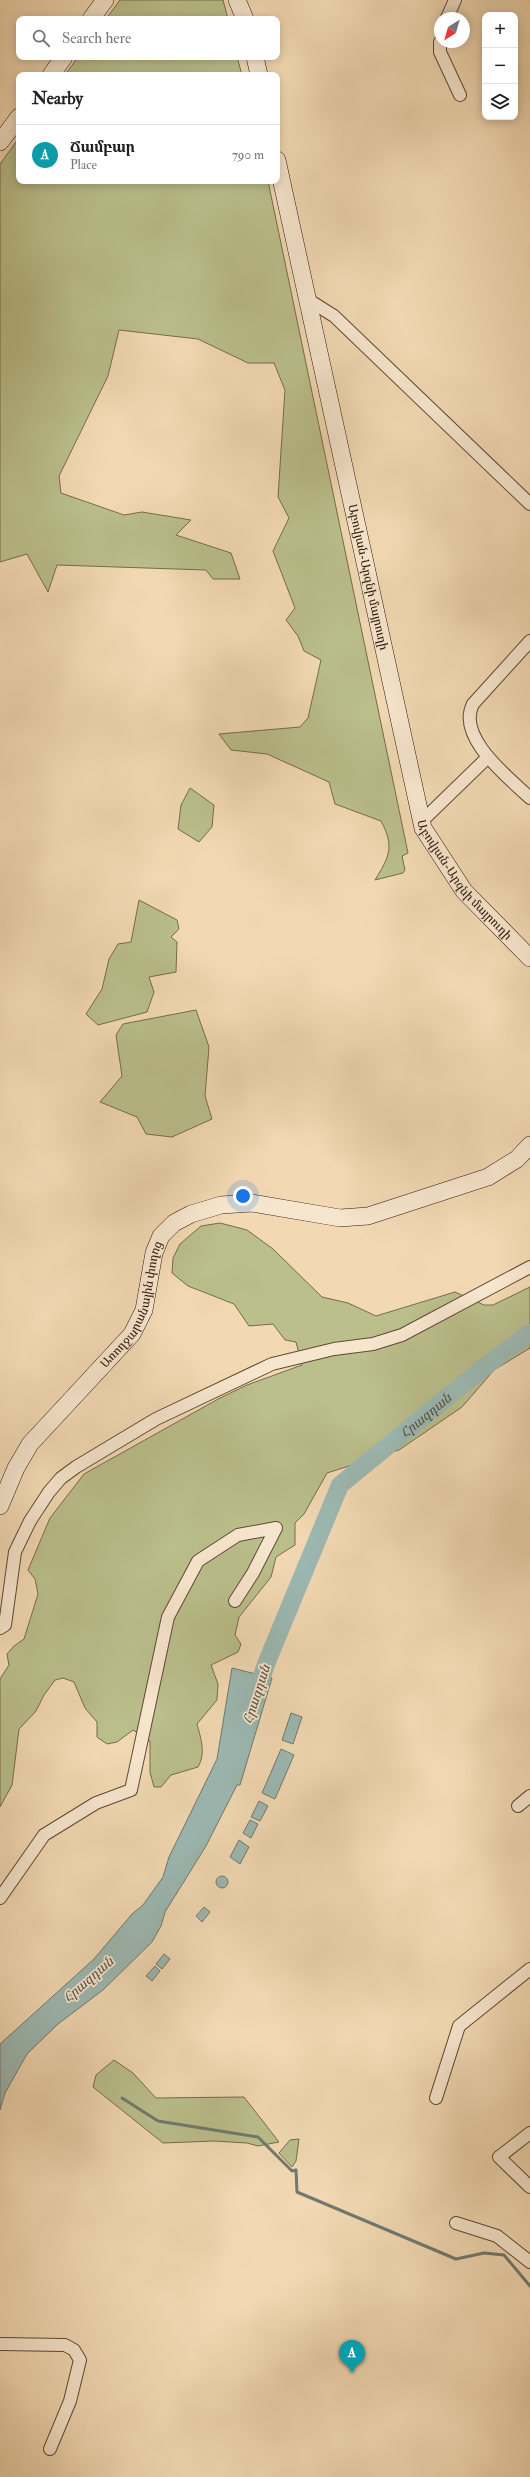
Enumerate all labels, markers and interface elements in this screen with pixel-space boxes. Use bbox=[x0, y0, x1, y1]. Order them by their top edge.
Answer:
north arrow bbox=[434, 12, 470, 48]
map controls bbox=[482, 12, 518, 120]
button: + bbox=[482, 12, 518, 48]
search box bbox=[16, 16, 280, 60]
icon: search bbox=[30, 27, 52, 49]
text: Search here bbox=[62, 29, 131, 48]
button: − bbox=[482, 48, 518, 84]
button: layers bbox=[482, 84, 518, 120]
text: Nearby bbox=[32, 88, 83, 109]
text: Ճամբար bbox=[70, 138, 135, 157]
text: A bbox=[41, 147, 49, 163]
text: 790 m bbox=[232, 147, 264, 163]
text: Place bbox=[70, 157, 97, 173]
street label: Աբովյան-Արզնի մայրուղի bbox=[344, 503, 391, 652]
street label: Աբովյան-Արզնի մայրուղի bbox=[413, 818, 515, 943]
your location bbox=[233, 1186, 253, 1206]
street label: Առողջարանային փողոց bbox=[97, 1239, 166, 1371]
water label: Հրազդան bbox=[398, 1390, 455, 1441]
water label: Հրազդան bbox=[240, 1662, 274, 1726]
water label: Հրազդան bbox=[60, 1953, 117, 2006]
pin: A bbox=[339, 2340, 365, 2373]

